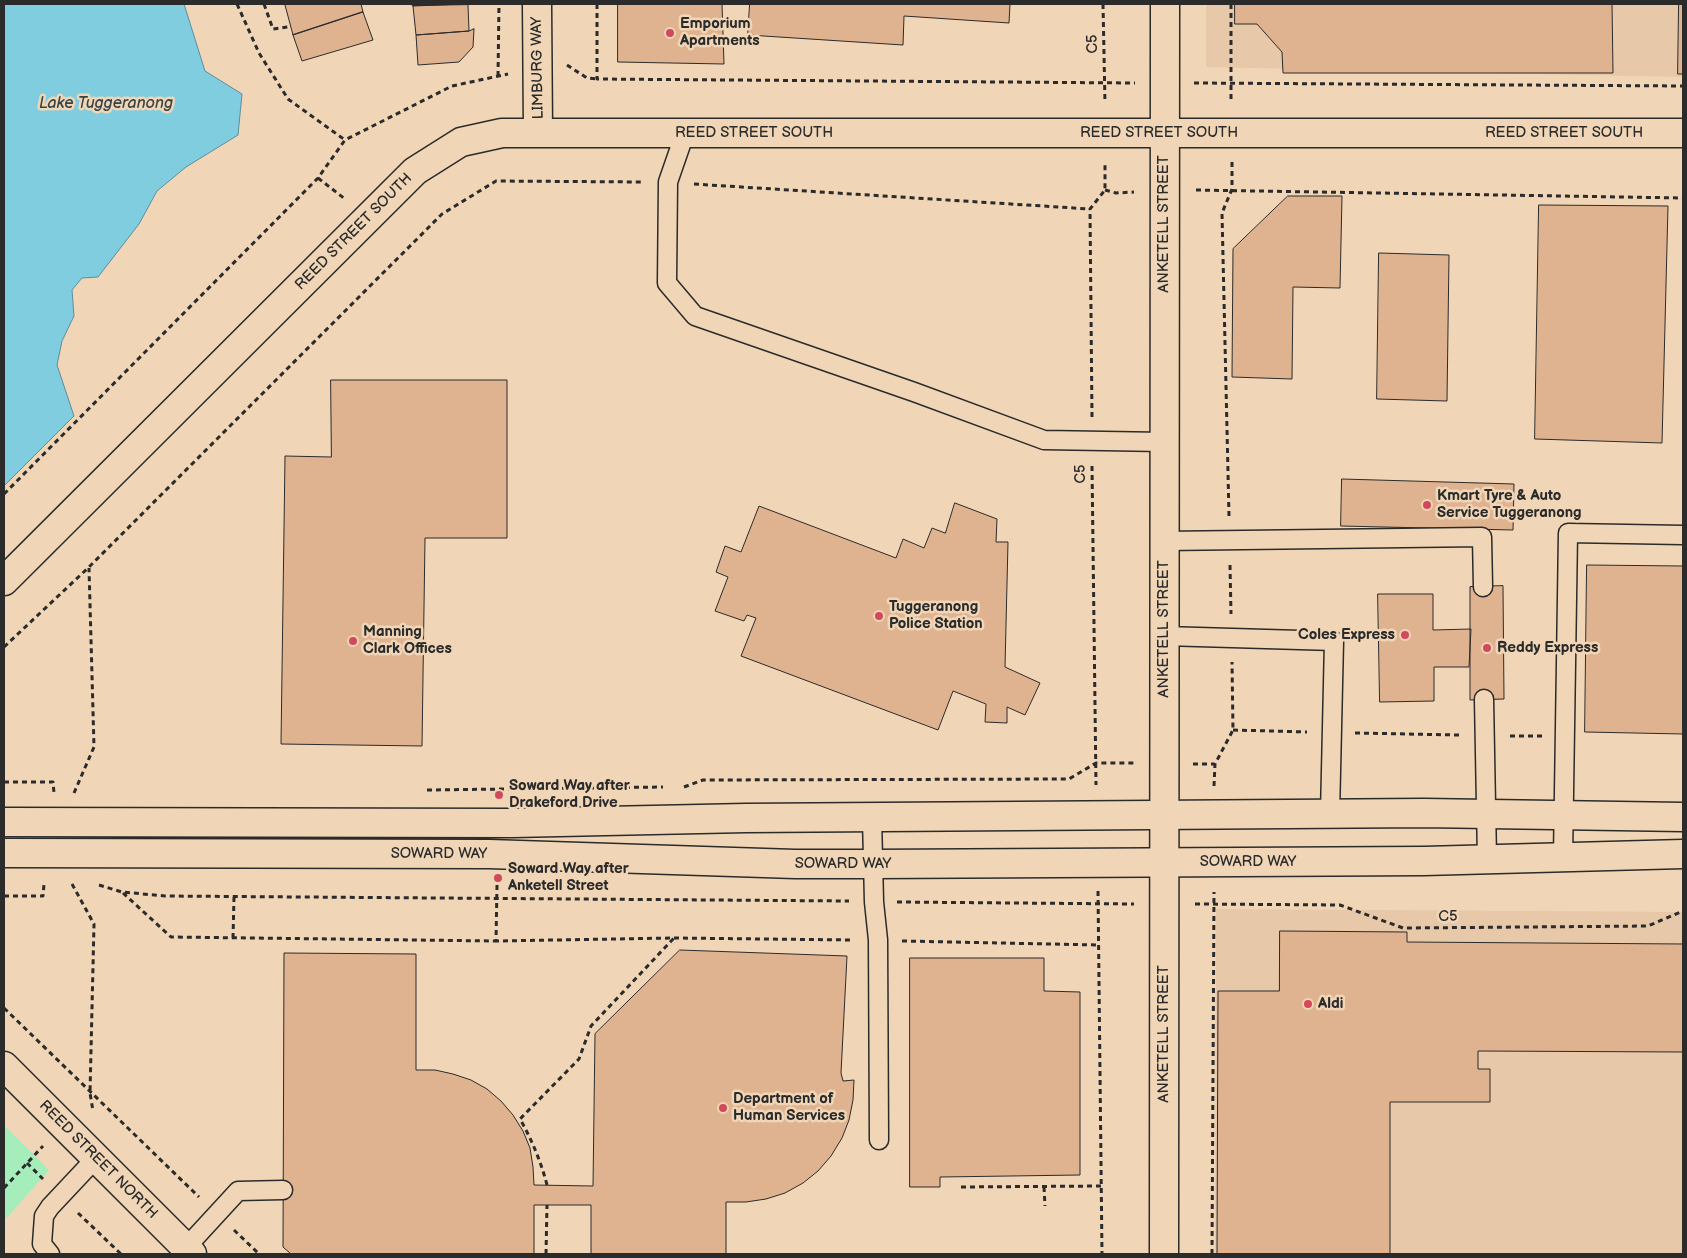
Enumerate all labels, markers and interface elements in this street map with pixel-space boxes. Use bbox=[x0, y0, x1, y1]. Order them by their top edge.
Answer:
place label: Emporium Apartments bbox=[680, 15, 760, 50]
street label: LIMBURG WAY bbox=[528, 17, 548, 119]
marker: Emporium Apartments bbox=[664, 27, 676, 39]
street label: C5 bbox=[1084, 34, 1102, 54]
water label: Lake Tuggeranong bbox=[39, 94, 173, 114]
street label: REED STREET SOUTH bbox=[675, 124, 833, 142]
street label: REED STREET SOUTH bbox=[1080, 124, 1238, 142]
street label: REED STREET SOUTH bbox=[1485, 124, 1643, 142]
street label: ANKETELL STREET bbox=[1155, 155, 1173, 293]
street label: REED STREET SOUTH bbox=[292, 170, 416, 294]
street label: C5 bbox=[1072, 464, 1090, 484]
place label: Kmart Tyre & Auto Service Tuggeranong bbox=[1437, 487, 1582, 522]
marker: Kmart Tyre & Auto Service Tuggeranong bbox=[1421, 499, 1433, 511]
street label: ANKETELL STREET bbox=[1155, 560, 1173, 698]
place label: Tuggeranong Police Station bbox=[889, 598, 983, 633]
marker: Tuggeranong Police Station bbox=[873, 610, 885, 622]
place label: Manning Clark Offices bbox=[363, 623, 452, 658]
place label: Coles Express bbox=[1298, 626, 1395, 644]
marker: Coles Express bbox=[1399, 629, 1411, 641]
marker: Manning Clark Offices bbox=[347, 635, 359, 647]
place label: Reddy Express bbox=[1497, 639, 1598, 657]
marker: Reddy Express bbox=[1481, 642, 1493, 654]
place label: Soward Way after Drakeford Drive bbox=[509, 777, 630, 812]
marker: Soward Way after Drakeford Drive bbox=[493, 789, 505, 801]
street label: SOWARD WAY bbox=[391, 845, 487, 863]
street label: SOWARD WAY bbox=[1200, 853, 1296, 871]
street label: SOWARD WAY bbox=[795, 855, 891, 873]
place label: Soward Way after Anketell Street bbox=[508, 860, 629, 895]
marker: Soward Way after Anketell Street bbox=[492, 872, 504, 884]
street label: C5 bbox=[1438, 908, 1458, 926]
street label: ANKETELL STREET bbox=[1155, 965, 1173, 1103]
place label: Aldi bbox=[1318, 995, 1343, 1013]
marker: Aldi bbox=[1302, 998, 1314, 1010]
place label: Department of Human Services bbox=[733, 1090, 845, 1125]
street label: REED STREET NORTH bbox=[35, 1097, 161, 1223]
marker: Department of Human Services bbox=[717, 1102, 729, 1114]

